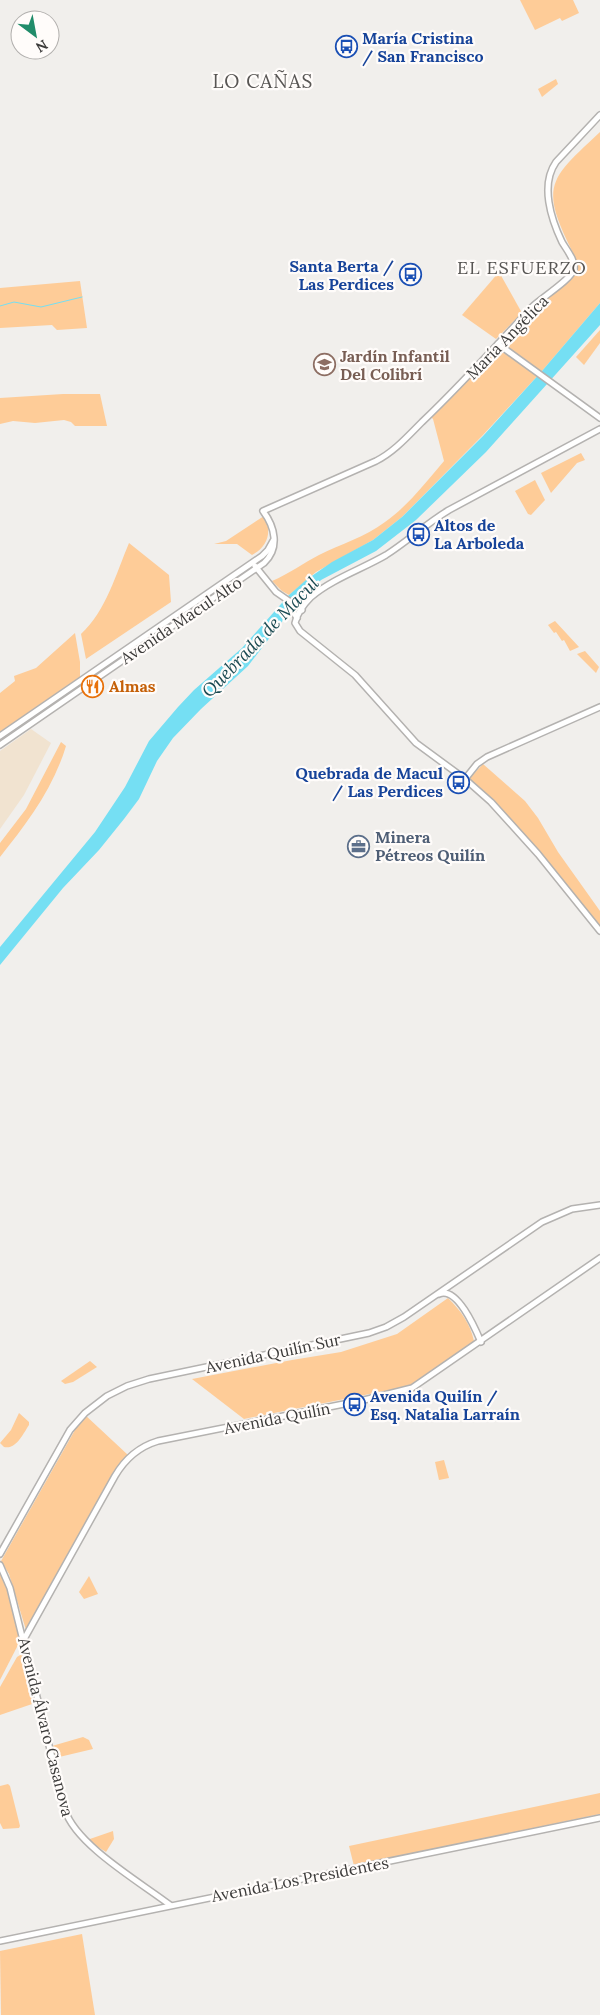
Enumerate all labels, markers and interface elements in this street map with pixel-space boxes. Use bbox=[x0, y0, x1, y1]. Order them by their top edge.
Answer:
north arrow bbox=[10, 10, 60, 60]
place label: María Cristina / San Francisco bbox=[362, 28, 483, 67]
bus stop icon: María Cristina / San Francisco bbox=[334, 35, 358, 59]
text: N bbox=[32, 36, 51, 57]
district label: LO CAÑAS bbox=[213, 69, 313, 93]
place label: Santa Berta / Las Perdices bbox=[289, 256, 394, 294]
district label: EL ESFUERZO bbox=[457, 256, 587, 279]
bus stop icon: Santa Berta / Las Perdices bbox=[398, 263, 422, 287]
street label: María Angélica bbox=[462, 291, 552, 383]
place label: Jardín Infantil Del Colibrí bbox=[340, 346, 450, 384]
school or university icon: Jardín Infantil Del Colibrí bbox=[312, 353, 336, 377]
place label: Altos de La Arboleda bbox=[434, 515, 525, 553]
bus stop icon: Altos de La Arboleda bbox=[406, 522, 430, 546]
street label: Avenida Macul Alto bbox=[116, 572, 245, 669]
water label: Quebrada de Macul bbox=[197, 572, 323, 702]
restaurant icon: Almas bbox=[81, 674, 105, 698]
place label: Almas bbox=[109, 676, 156, 696]
place label: Quebrada de Macul / Las Perdices bbox=[296, 763, 443, 802]
bus stop icon: Quebrada de Macul / Las Perdices bbox=[447, 770, 471, 794]
place label: Minera Pétreos Quilín bbox=[375, 827, 485, 865]
office icon: Minera Pétreos Quilín bbox=[347, 834, 371, 858]
street label: Avenida Quilín Sur bbox=[203, 1329, 342, 1377]
place label: Avenida Quilín / Esq. Natalia Larraín bbox=[370, 1386, 520, 1424]
bus stop icon: Avenida Quilín / Esq. Natalia Larraín bbox=[342, 1393, 366, 1417]
street label: Avenida Quilín bbox=[221, 1398, 332, 1438]
street label: Avenida Álvaro Casanova bbox=[14, 1634, 78, 1819]
street label: Avenida Los Presidentes bbox=[209, 1852, 390, 1906]

